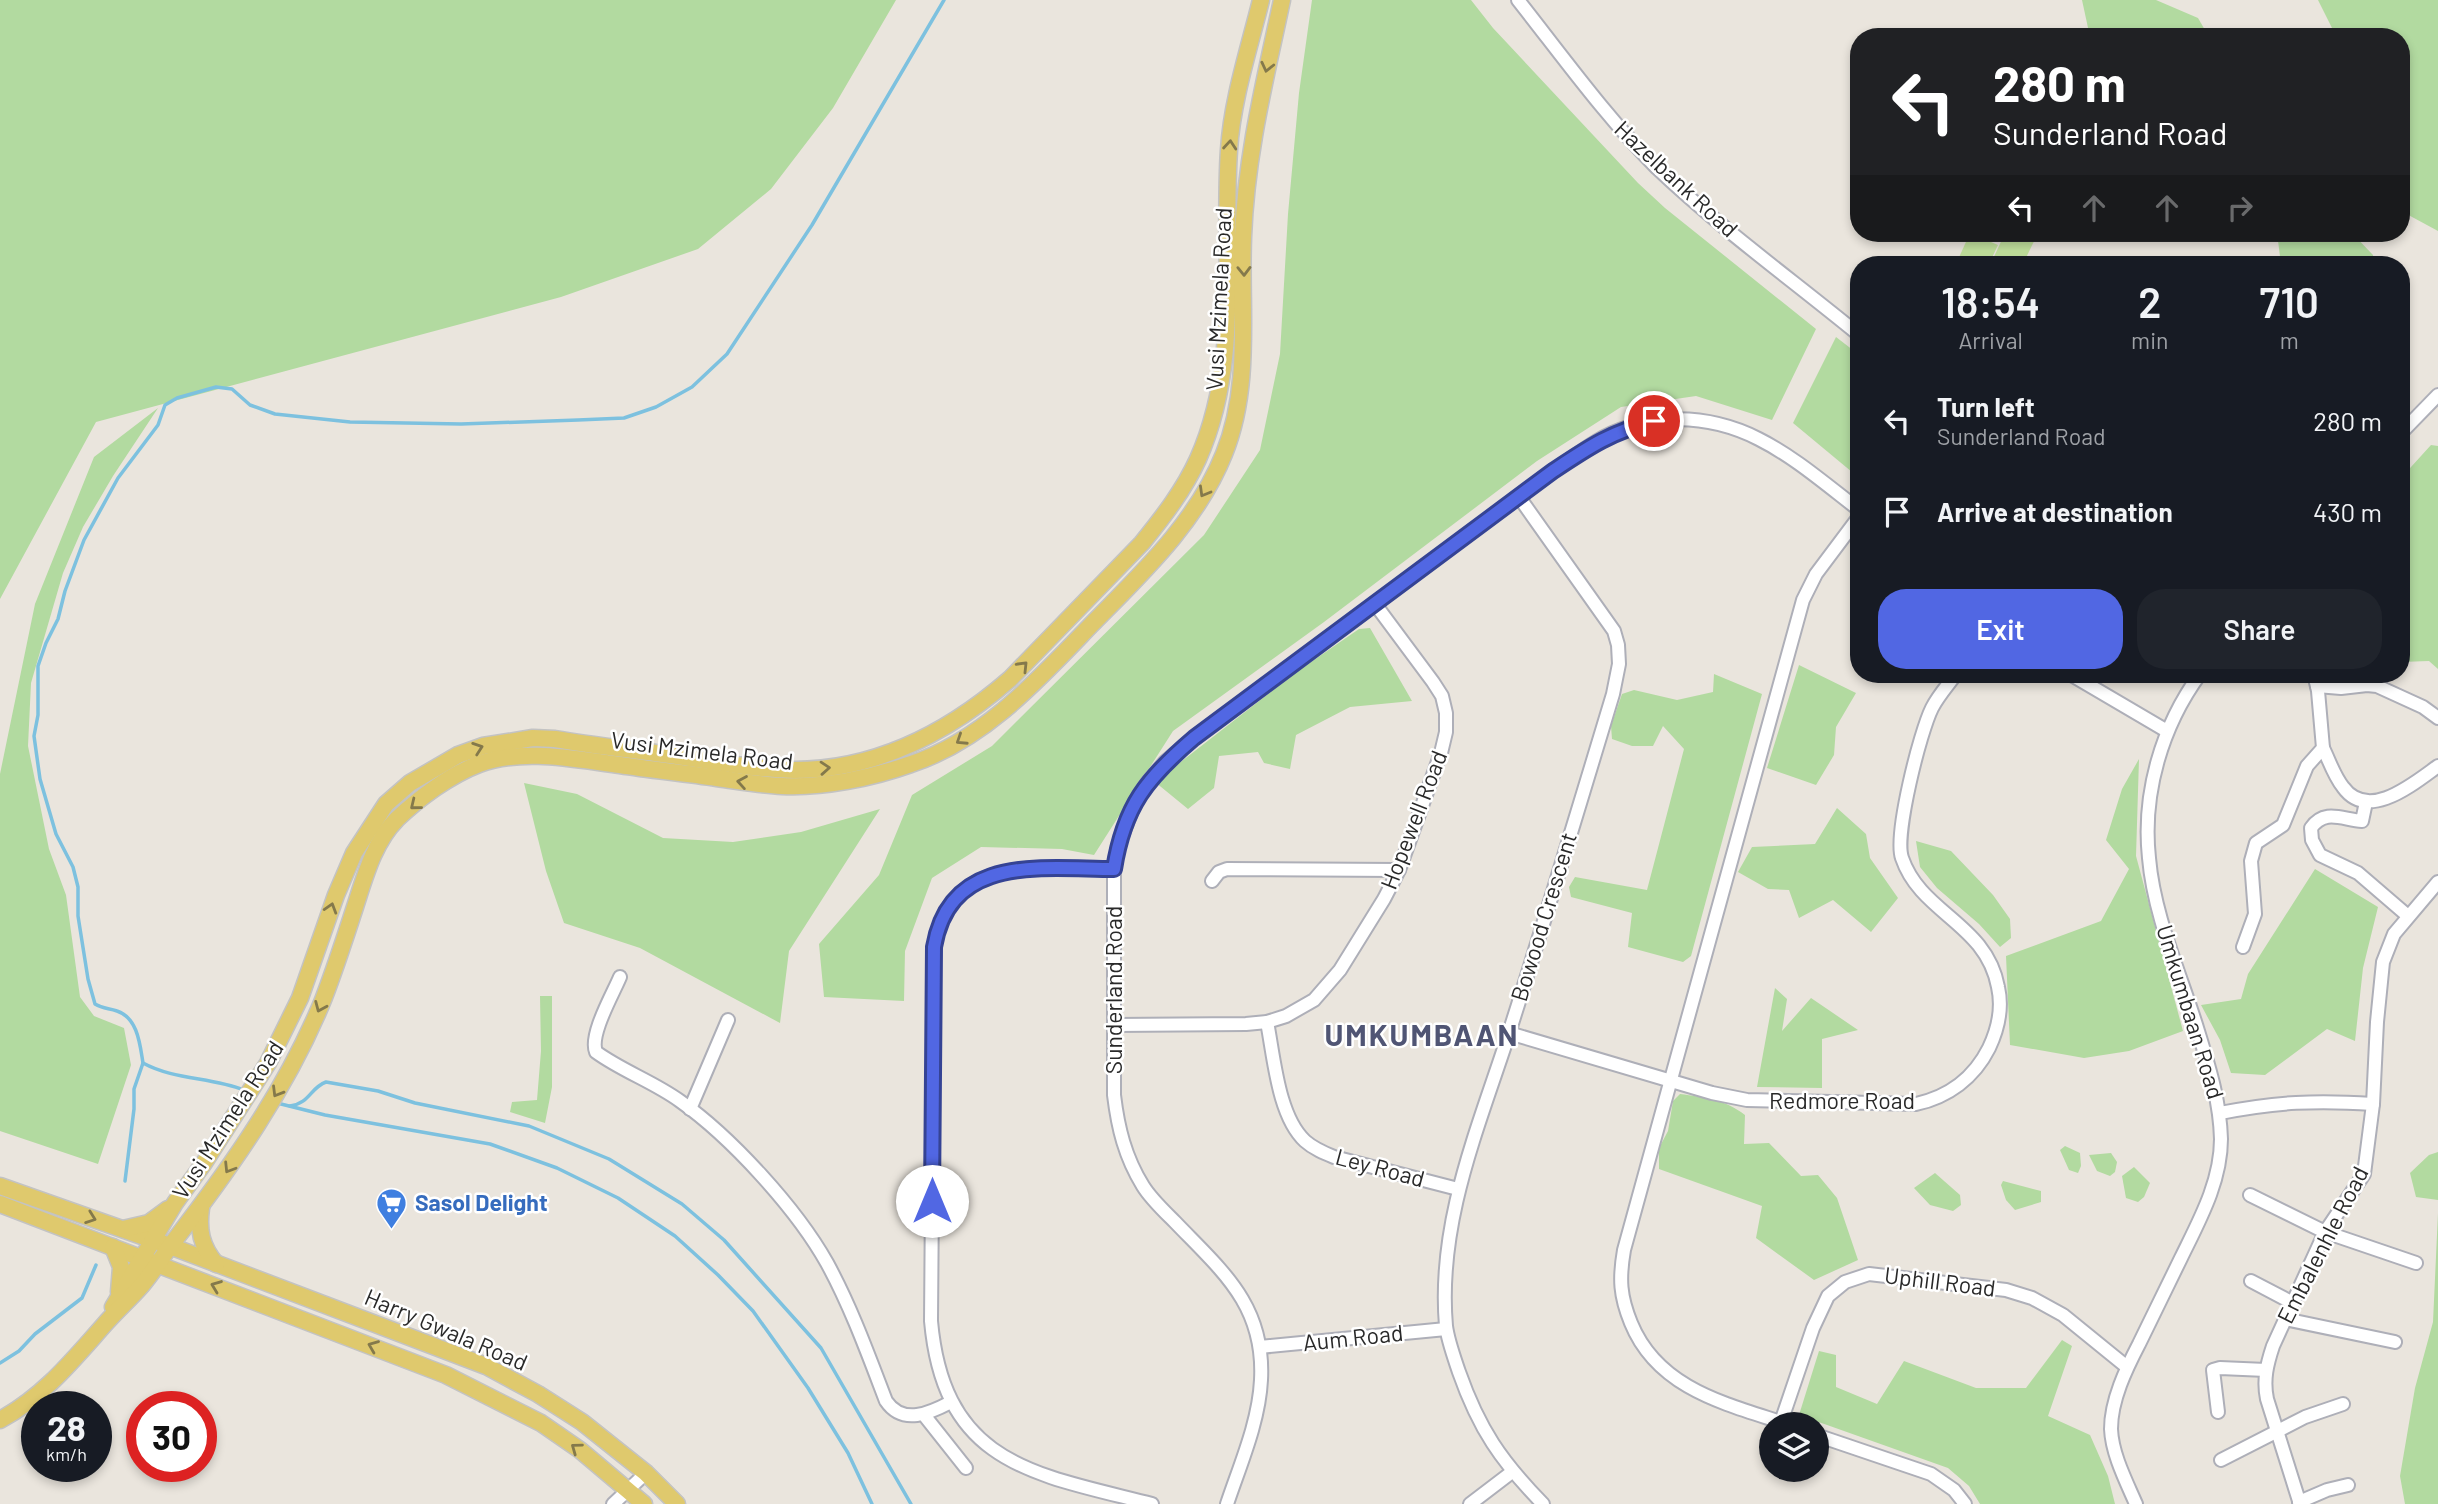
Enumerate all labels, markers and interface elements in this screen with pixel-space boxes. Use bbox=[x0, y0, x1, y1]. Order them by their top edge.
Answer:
text: 280 m bbox=[1993, 53, 2126, 112]
icon: left bbox=[1878, 56, 1969, 147]
one-way arrow bbox=[1261, 60, 1275, 72]
text: Sunderland Road bbox=[1993, 113, 2227, 151]
street label: Hazelbank Road bbox=[1609, 114, 1744, 242]
one-way arrow bbox=[1222, 139, 1237, 150]
icon: left bbox=[2002, 189, 2040, 227]
icon: ahead bbox=[2075, 189, 2113, 227]
icon: ahead bbox=[2148, 189, 2186, 227]
icon: right bbox=[2221, 189, 2259, 227]
street label: Vusi Mzimela Road bbox=[1199, 207, 1237, 391]
one-way arrow bbox=[1236, 266, 1251, 277]
text: 18:54 bbox=[1941, 276, 2040, 326]
text: 2 bbox=[2138, 276, 2161, 326]
text: 710 bbox=[2259, 276, 2319, 326]
text: Arrival bbox=[1958, 326, 2023, 354]
text: min bbox=[2131, 326, 2168, 354]
text: m bbox=[2280, 326, 2299, 354]
pin bbox=[1624, 391, 1684, 451]
text: Turn left bbox=[1937, 391, 2035, 422]
icon: arrive bbox=[1635, 402, 1673, 440]
icon: left bbox=[1878, 402, 1916, 440]
text: 280 m bbox=[2313, 405, 2382, 436]
text: Sunderland Road bbox=[1937, 422, 2105, 450]
one-way arrow bbox=[1200, 484, 1213, 497]
icon: arrive bbox=[1878, 493, 1916, 531]
text: Arrive at destination bbox=[1937, 496, 2173, 527]
text: 430 m bbox=[2313, 496, 2382, 527]
button: Exit bbox=[1878, 589, 2123, 669]
button: Share bbox=[2137, 589, 2382, 669]
one-way arrow bbox=[1015, 662, 1027, 674]
street label: Vusi Mzimela Road bbox=[609, 725, 795, 775]
one-way arrow bbox=[956, 732, 969, 745]
one-way arrow bbox=[472, 742, 484, 756]
street label: Hopewell Road bbox=[1374, 746, 1452, 893]
one-way arrow bbox=[820, 761, 831, 776]
one-way arrow bbox=[736, 775, 748, 790]
one-way arrow bbox=[411, 796, 423, 809]
street label: Bowood Crescent bbox=[1504, 829, 1582, 1005]
one-way arrow bbox=[323, 903, 338, 915]
street label: Sunderland Road bbox=[1099, 906, 1127, 1074]
street label: Umkumbaan Road bbox=[2151, 921, 2231, 1102]
one-way arrow bbox=[314, 1000, 328, 1012]
district label: UMKUMBAAN bbox=[1324, 1016, 1520, 1052]
street label: Vusi Mzimela Road bbox=[165, 1035, 289, 1204]
one-way arrow bbox=[273, 1085, 286, 1098]
street label: Redmore Road bbox=[1769, 1086, 1915, 1114]
street label: Ley Road bbox=[1333, 1142, 1428, 1192]
one-way arrow bbox=[224, 1160, 237, 1173]
street label: Embalenhle Road bbox=[2270, 1161, 2374, 1328]
position arrow bbox=[895, 1164, 969, 1238]
supermarket icon: Sasol Delight bbox=[375, 1186, 409, 1230]
place label: Sasol Delight bbox=[415, 1188, 548, 1216]
one-way arrow bbox=[85, 1209, 97, 1223]
street label: Uphill Road bbox=[1883, 1260, 1997, 1302]
one-way arrow bbox=[211, 1281, 223, 1295]
street label: Harry Gwala Road bbox=[361, 1282, 532, 1376]
street label: Aum Road bbox=[1301, 1318, 1404, 1356]
one-way arrow bbox=[368, 1340, 380, 1354]
speed limit sign: 30 bbox=[126, 1391, 217, 1482]
text: 28 bbox=[47, 1406, 86, 1448]
map controls bbox=[1759, 1412, 1829, 1482]
button: layers bbox=[1759, 1412, 1829, 1482]
text: km/h bbox=[46, 1443, 87, 1465]
one-way arrow bbox=[571, 1443, 584, 1456]

